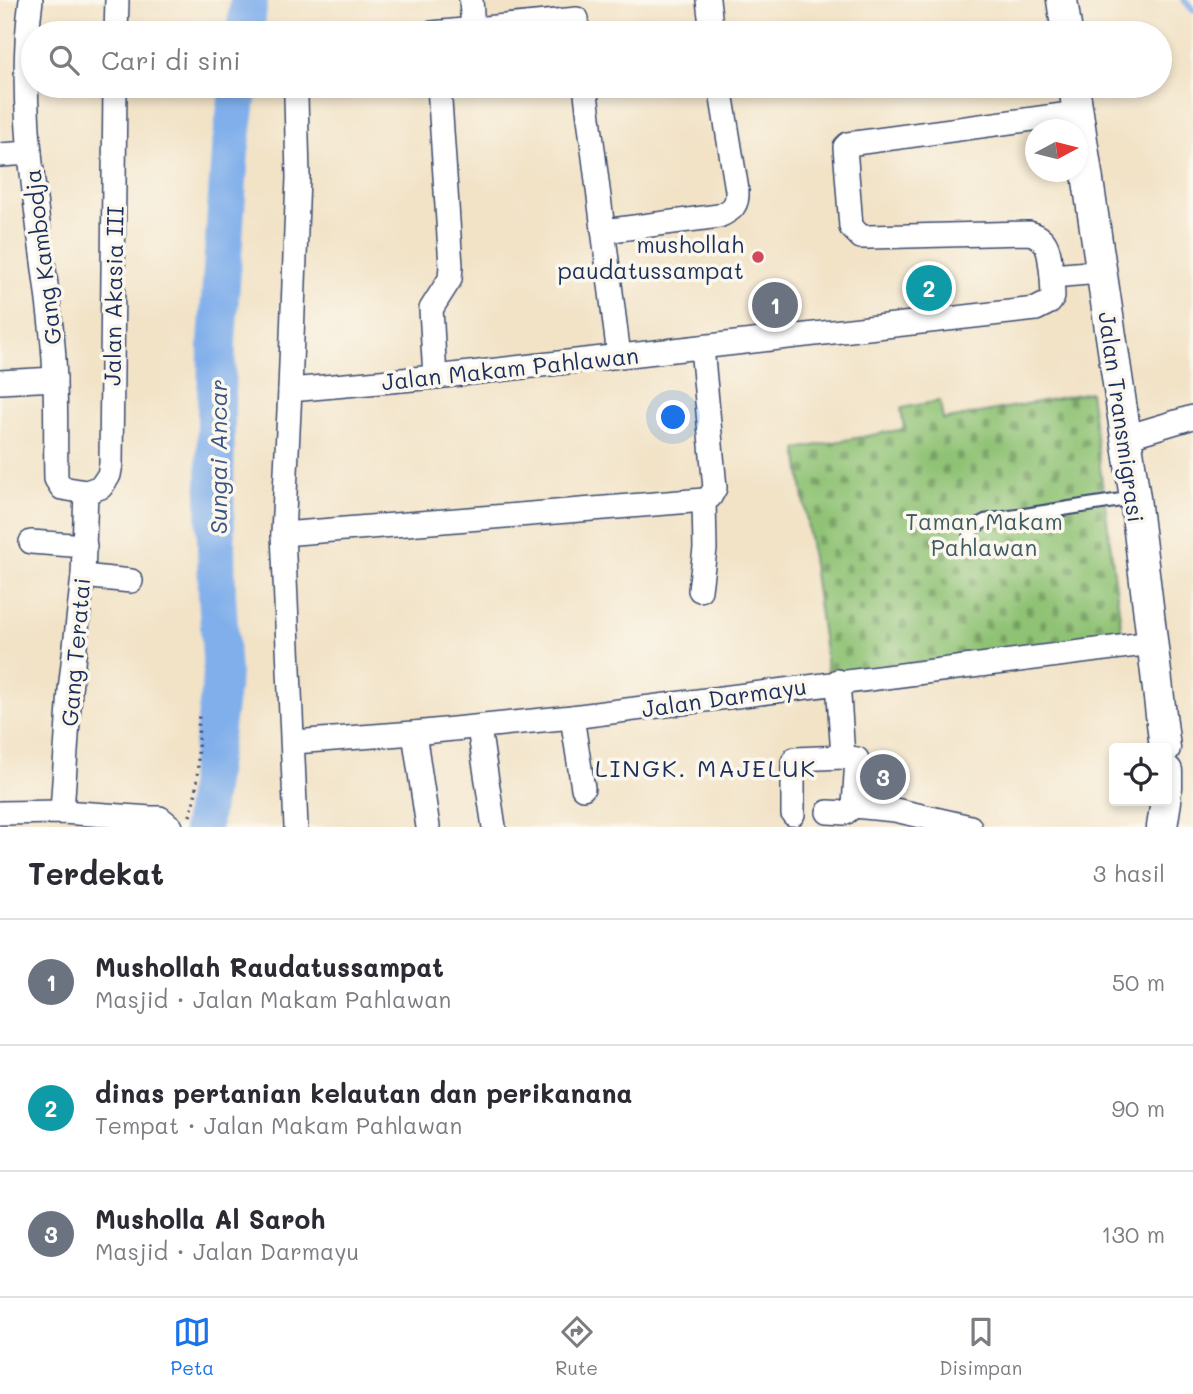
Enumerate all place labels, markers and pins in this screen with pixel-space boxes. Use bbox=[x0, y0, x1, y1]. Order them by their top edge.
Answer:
place label: mushollah paudatussampat bbox=[558, 229, 744, 285]
marker: mushollah paudatussampat bbox=[750, 249, 766, 265]
pin: 2 bbox=[906, 262, 952, 314]
pin: 1 bbox=[752, 279, 798, 331]
pin: 3 bbox=[860, 751, 906, 803]

